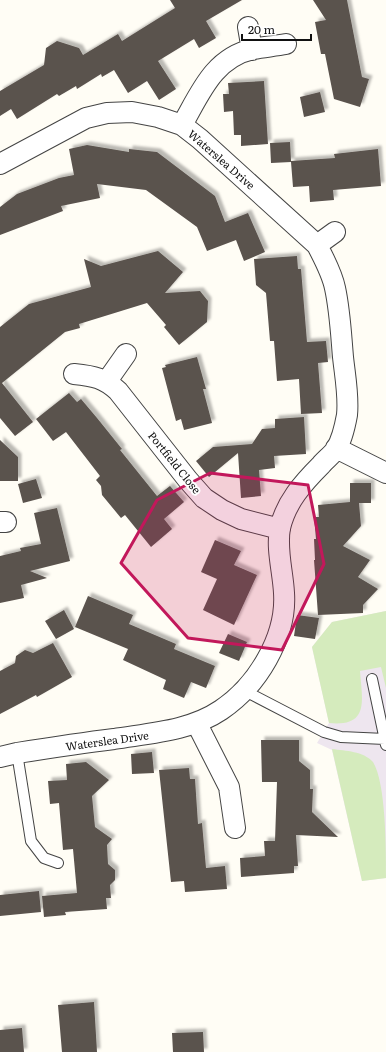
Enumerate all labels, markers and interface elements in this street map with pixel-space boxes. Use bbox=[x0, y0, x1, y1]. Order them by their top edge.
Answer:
scale bar bbox=[242, 16, 311, 42]
text: 20 m bbox=[248, 20, 275, 38]
street label: Waterslea Drive bbox=[185, 125, 259, 193]
street label: Portfield Close bbox=[145, 427, 205, 497]
street label: Waterslea Drive bbox=[64, 726, 150, 754]

